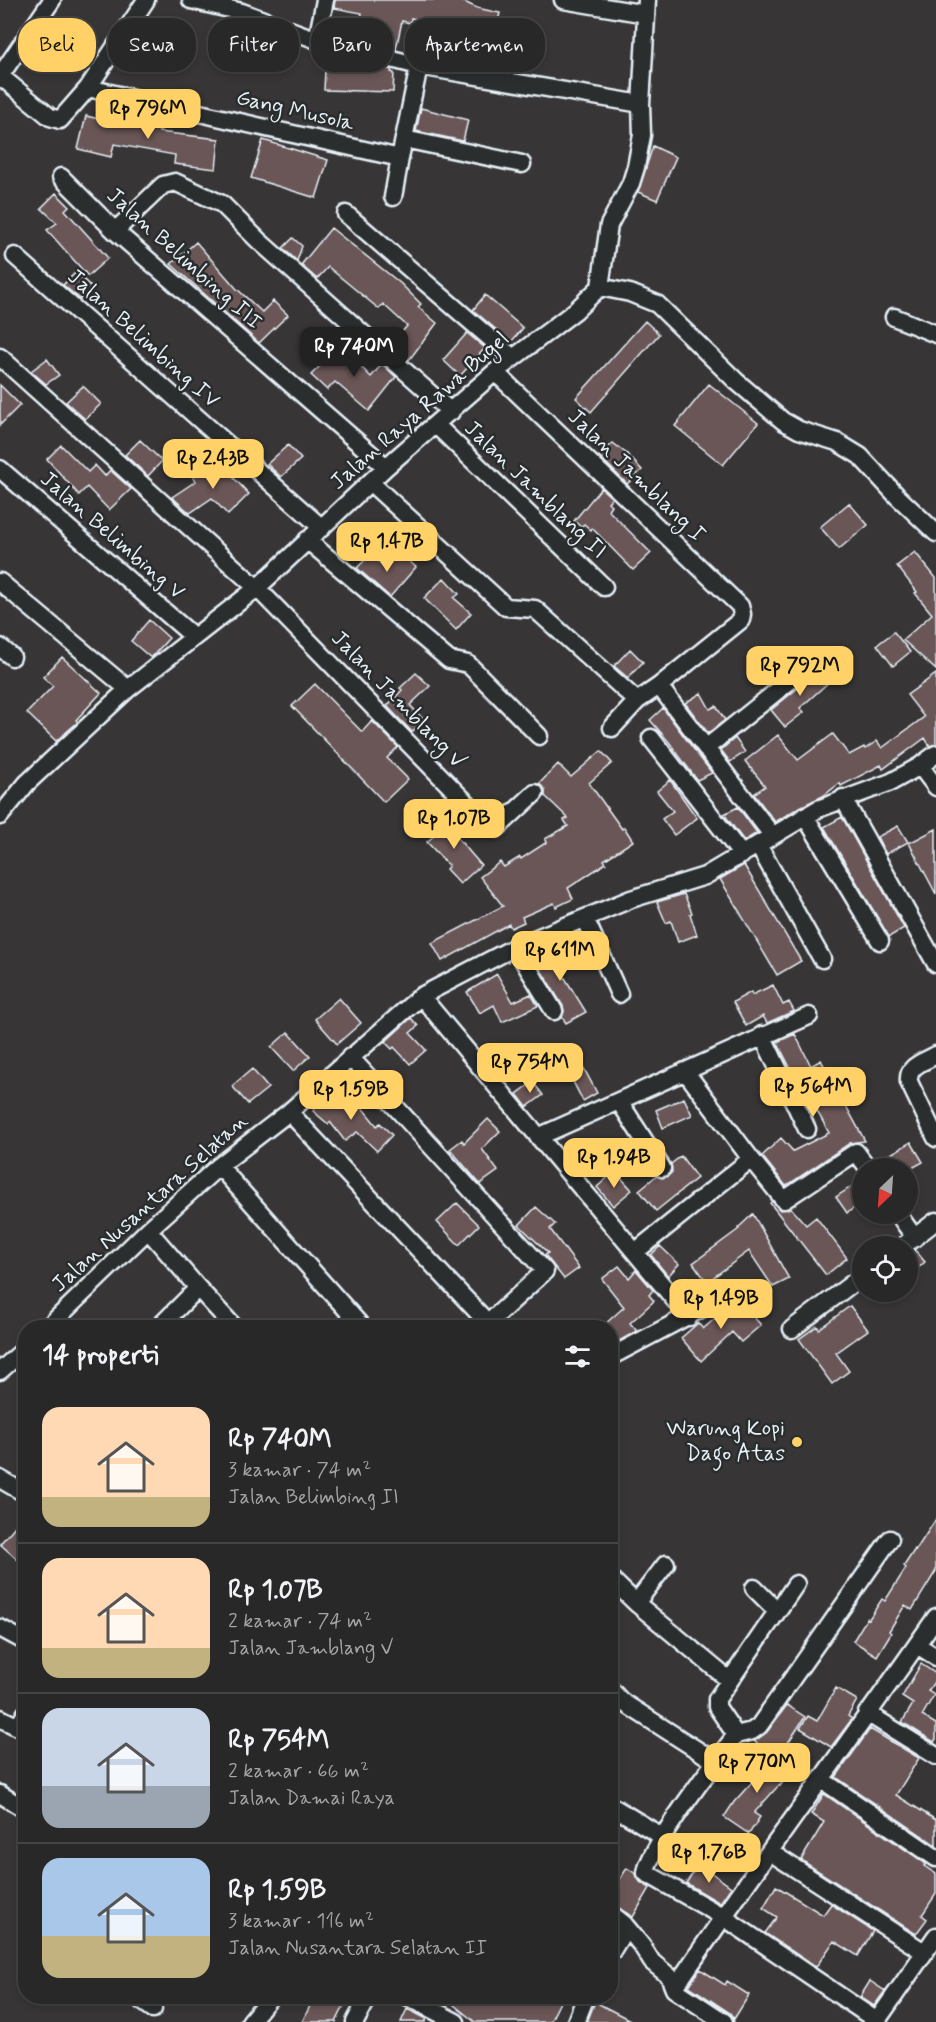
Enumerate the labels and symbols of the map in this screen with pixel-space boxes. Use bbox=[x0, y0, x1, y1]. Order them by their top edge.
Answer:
street label: Gang Musola bbox=[233, 84, 357, 141]
pin: Rp 796M bbox=[93, 89, 203, 140]
street label: Jalan Belimbing III bbox=[100, 182, 268, 337]
street label: Jalan Belimbing IV bbox=[60, 263, 225, 416]
street label: Jalan Raya Rawa Bugel bbox=[325, 326, 517, 499]
pin: Rp 740M bbox=[299, 327, 409, 378]
street label: Jalan Jamblang I bbox=[559, 403, 711, 551]
street label: Jalan Jamblang II bbox=[456, 415, 612, 567]
pin: Rp 2.43B bbox=[151, 439, 275, 490]
street label: Jalan Belimbing V bbox=[33, 466, 190, 607]
pin: Rp 1.47B bbox=[325, 522, 449, 573]
street label: Jalan Jamblang V bbox=[323, 625, 471, 777]
pin: Rp 792M bbox=[745, 646, 855, 697]
pin: Rp 1.07B bbox=[392, 799, 516, 850]
pin: Rp 611M bbox=[505, 931, 615, 982]
pin: Rp 754M bbox=[475, 1043, 585, 1094]
pin: Rp 564M bbox=[758, 1067, 868, 1118]
pin: Rp 1.59B bbox=[289, 1070, 413, 1121]
street label: Jalan Nusantara Selatan bbox=[46, 1107, 254, 1299]
pin: Rp 1.94B bbox=[552, 1138, 676, 1189]
north arrow bbox=[852, 1158, 918, 1224]
pin: Rp 1.49B bbox=[659, 1279, 783, 1330]
place label: Warung Kopi Dago Atas bbox=[666, 1415, 785, 1471]
marker: Warung Kopi Dago Atas bbox=[790, 1435, 804, 1449]
pin: Rp 770M bbox=[702, 1743, 812, 1794]
pin: Rp 1.76B bbox=[647, 1833, 771, 1884]

